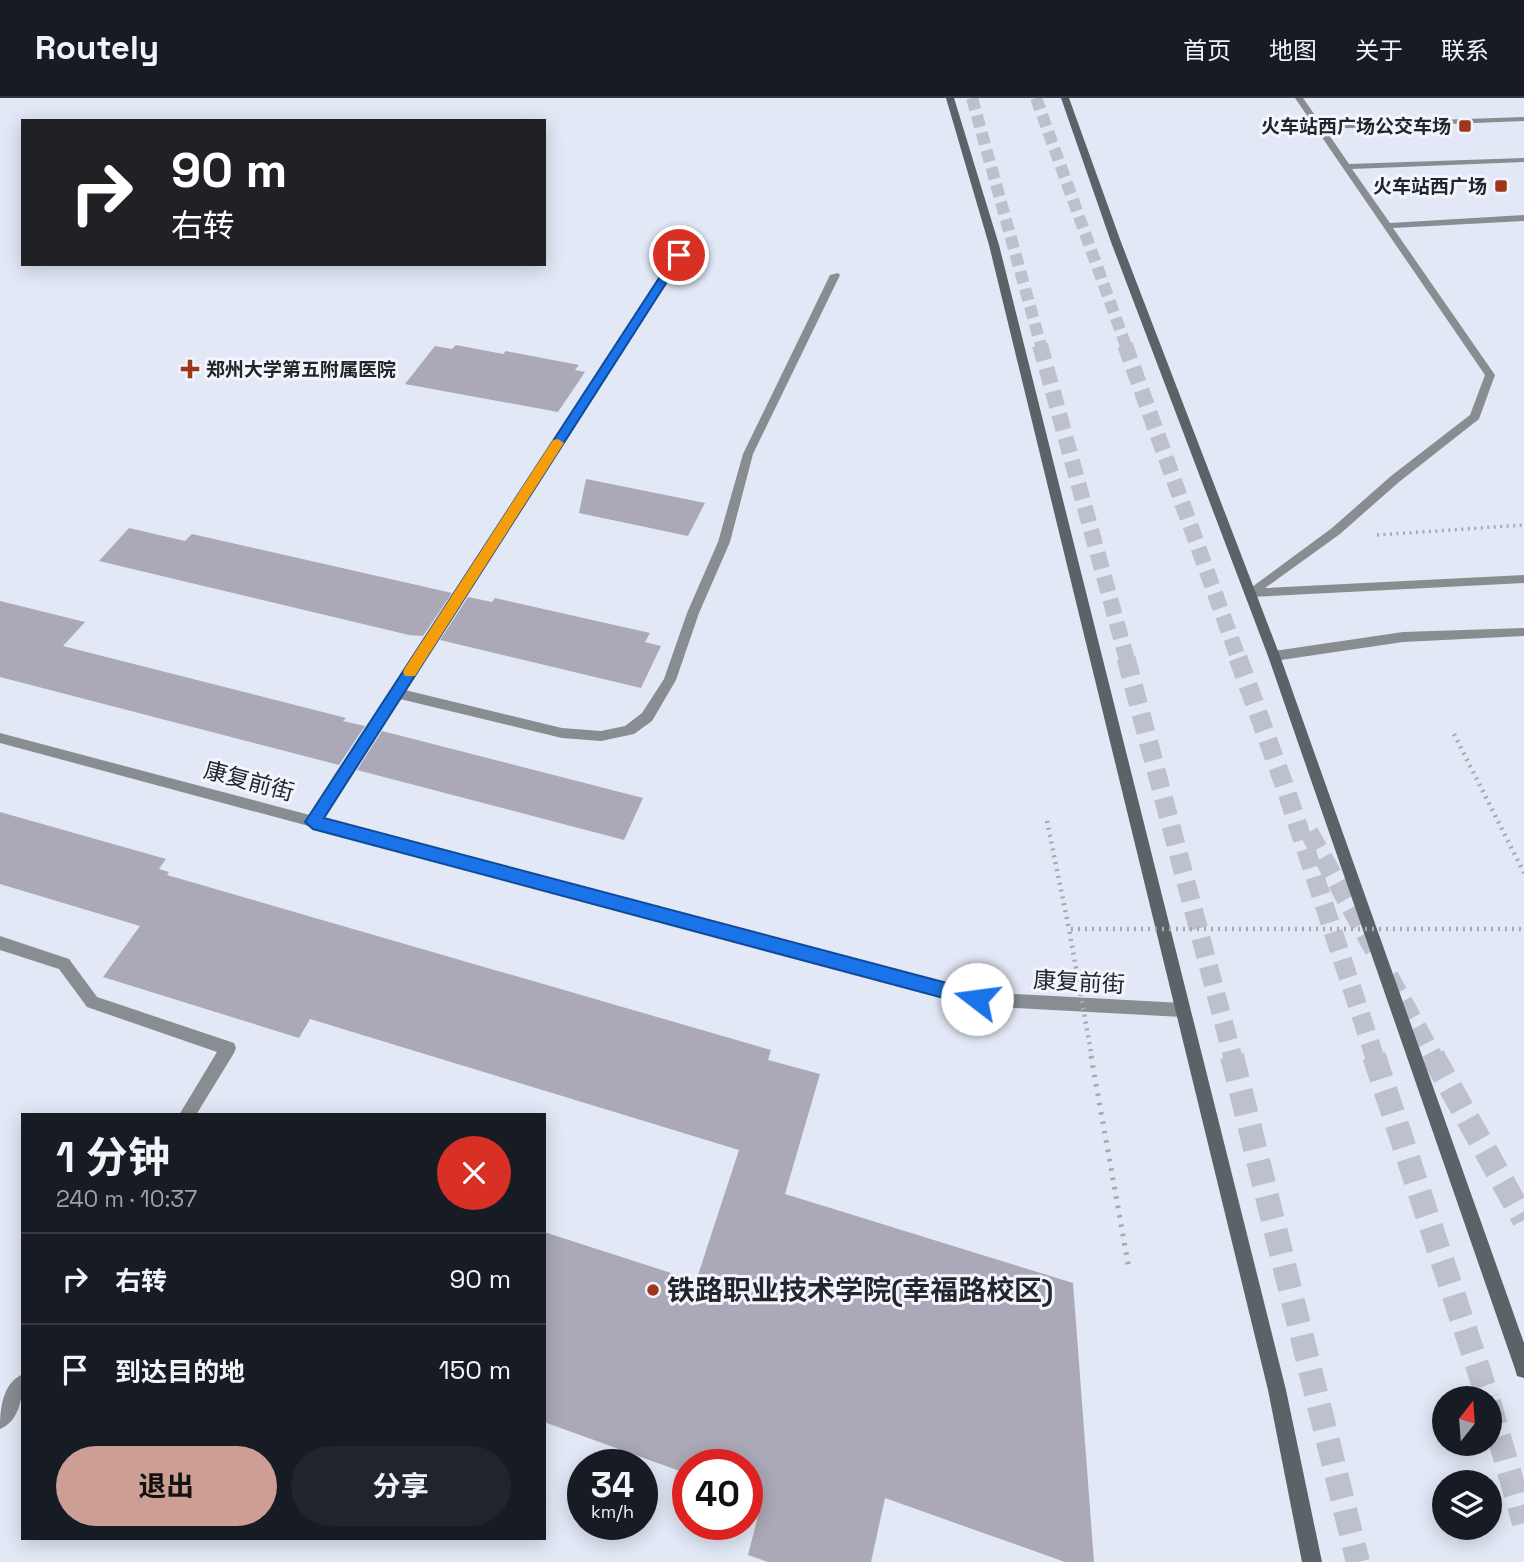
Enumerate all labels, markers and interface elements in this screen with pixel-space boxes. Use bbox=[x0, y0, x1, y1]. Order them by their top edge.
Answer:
text: Routely bbox=[35, 27, 159, 69]
text: 首页 bbox=[1183, 35, 1231, 66]
text: 地图 bbox=[1269, 35, 1317, 66]
text: 关于 bbox=[1355, 35, 1403, 66]
text: 联系 bbox=[1441, 35, 1489, 66]
place label: 火车站西广场公交车场 bbox=[1261, 114, 1451, 139]
marker: 火车站西广场公交车场 bbox=[1457, 118, 1473, 134]
text: 90 m bbox=[171, 139, 287, 201]
icon: right bbox=[56, 147, 147, 238]
place label: 火车站西广场 bbox=[1373, 174, 1487, 199]
marker: 火车站西广场 bbox=[1493, 178, 1509, 194]
text: 右转 bbox=[171, 206, 235, 246]
pin bbox=[649, 225, 709, 285]
icon: arrive bbox=[660, 236, 698, 274]
place label: 郑州大学第五附属医院 bbox=[206, 357, 396, 382]
marker: 郑州大学第五附属医院 bbox=[180, 359, 200, 379]
street label: 康复前街 bbox=[201, 755, 297, 807]
position arrow bbox=[940, 962, 1014, 1036]
street label: 康复前街 bbox=[1032, 965, 1126, 999]
text: 1 分钟 bbox=[56, 1131, 170, 1184]
button: close bbox=[437, 1136, 511, 1210]
text: 240 m · 10:37 bbox=[56, 1184, 197, 1214]
icon: right bbox=[56, 1260, 94, 1298]
text: 90 m bbox=[449, 1262, 511, 1296]
text: 右转 bbox=[115, 1264, 167, 1298]
place label: 铁路职业技术学院(幸福路校区) bbox=[667, 1272, 1053, 1308]
marker: 铁路职业技术学院(幸福路校区) bbox=[645, 1282, 661, 1298]
icon: arrive bbox=[56, 1351, 94, 1389]
text: 150 m bbox=[439, 1353, 511, 1387]
text: 到达目的地 bbox=[115, 1355, 245, 1389]
north arrow bbox=[1432, 1386, 1502, 1456]
map controls bbox=[1432, 1386, 1502, 1540]
button: 退出 bbox=[56, 1446, 277, 1526]
button: 分享 bbox=[291, 1446, 511, 1526]
speed limit sign: 40 bbox=[672, 1449, 763, 1540]
text: 34 bbox=[591, 1463, 634, 1507]
button: layers bbox=[1432, 1470, 1502, 1540]
text: km/h bbox=[591, 1500, 634, 1523]

